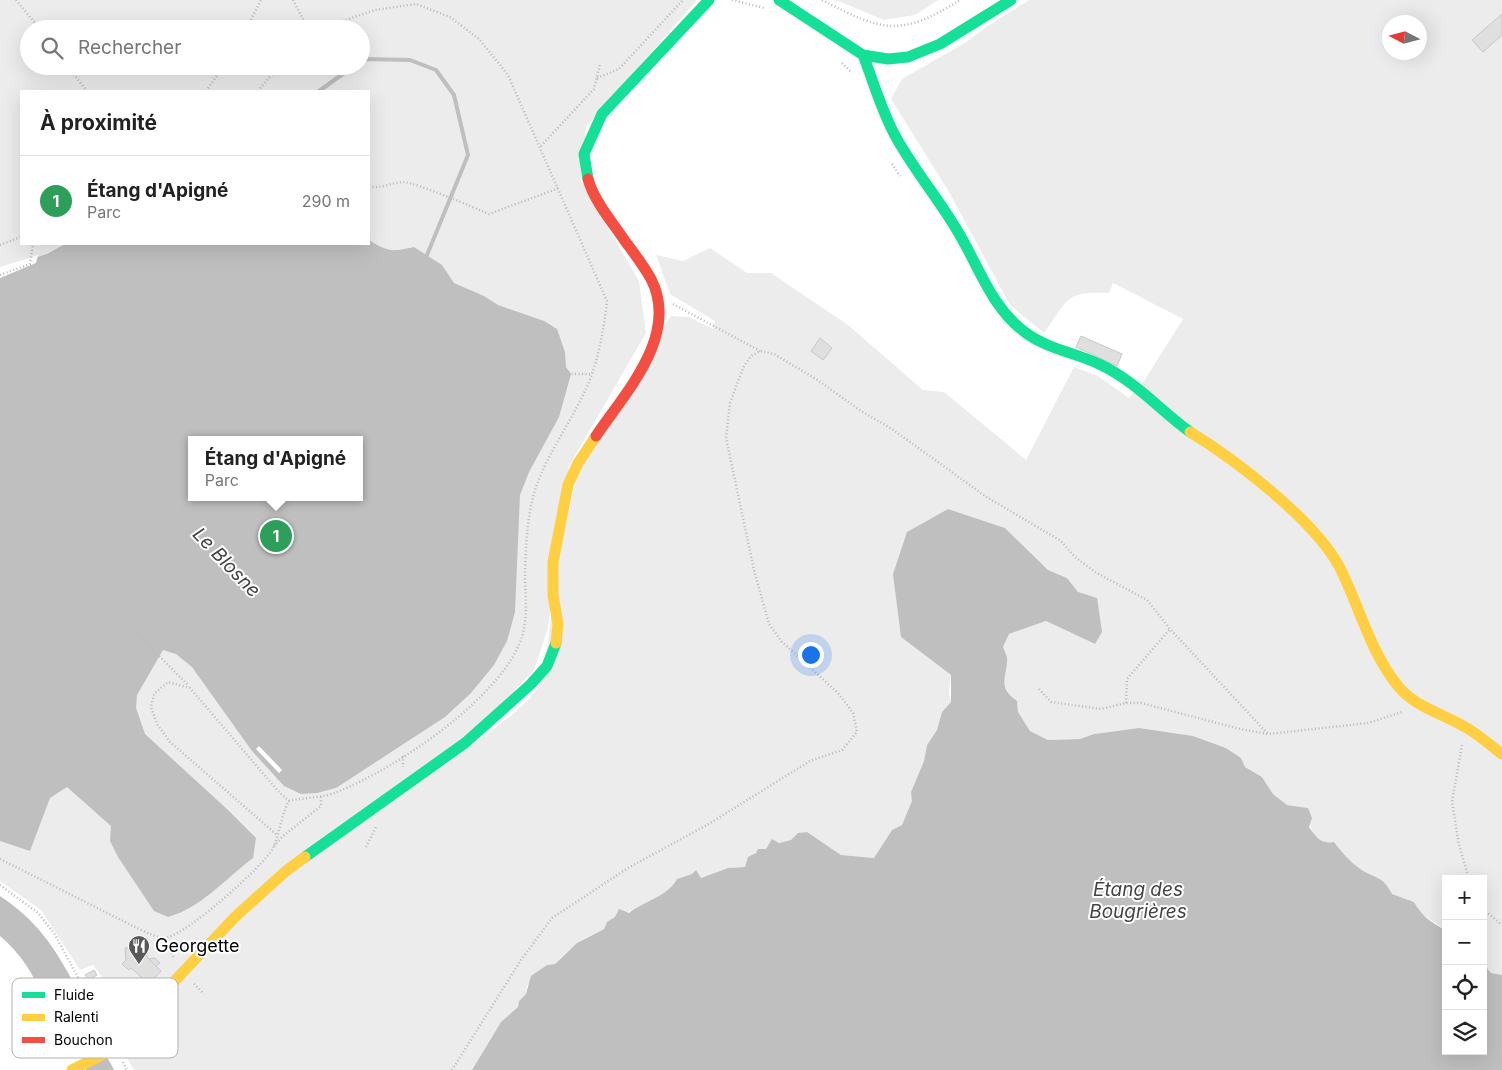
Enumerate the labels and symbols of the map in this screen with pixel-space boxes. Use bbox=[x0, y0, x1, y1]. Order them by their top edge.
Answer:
north arrow bbox=[1382, 15, 1427, 60]
pin: 1 bbox=[260, 517, 292, 555]
water label: Le Blosne bbox=[188, 523, 265, 602]
your location bbox=[798, 642, 824, 668]
water label: Étang des Bougrières bbox=[1089, 878, 1187, 923]
restaurant icon: Georgette bbox=[127, 934, 151, 965]
place label: Georgette bbox=[155, 935, 239, 956]
legend bbox=[12, 978, 178, 1058]
text: Fluide bbox=[54, 986, 94, 1003]
text: Ralenti bbox=[54, 1008, 99, 1025]
text: Bouchon bbox=[54, 1031, 113, 1048]

